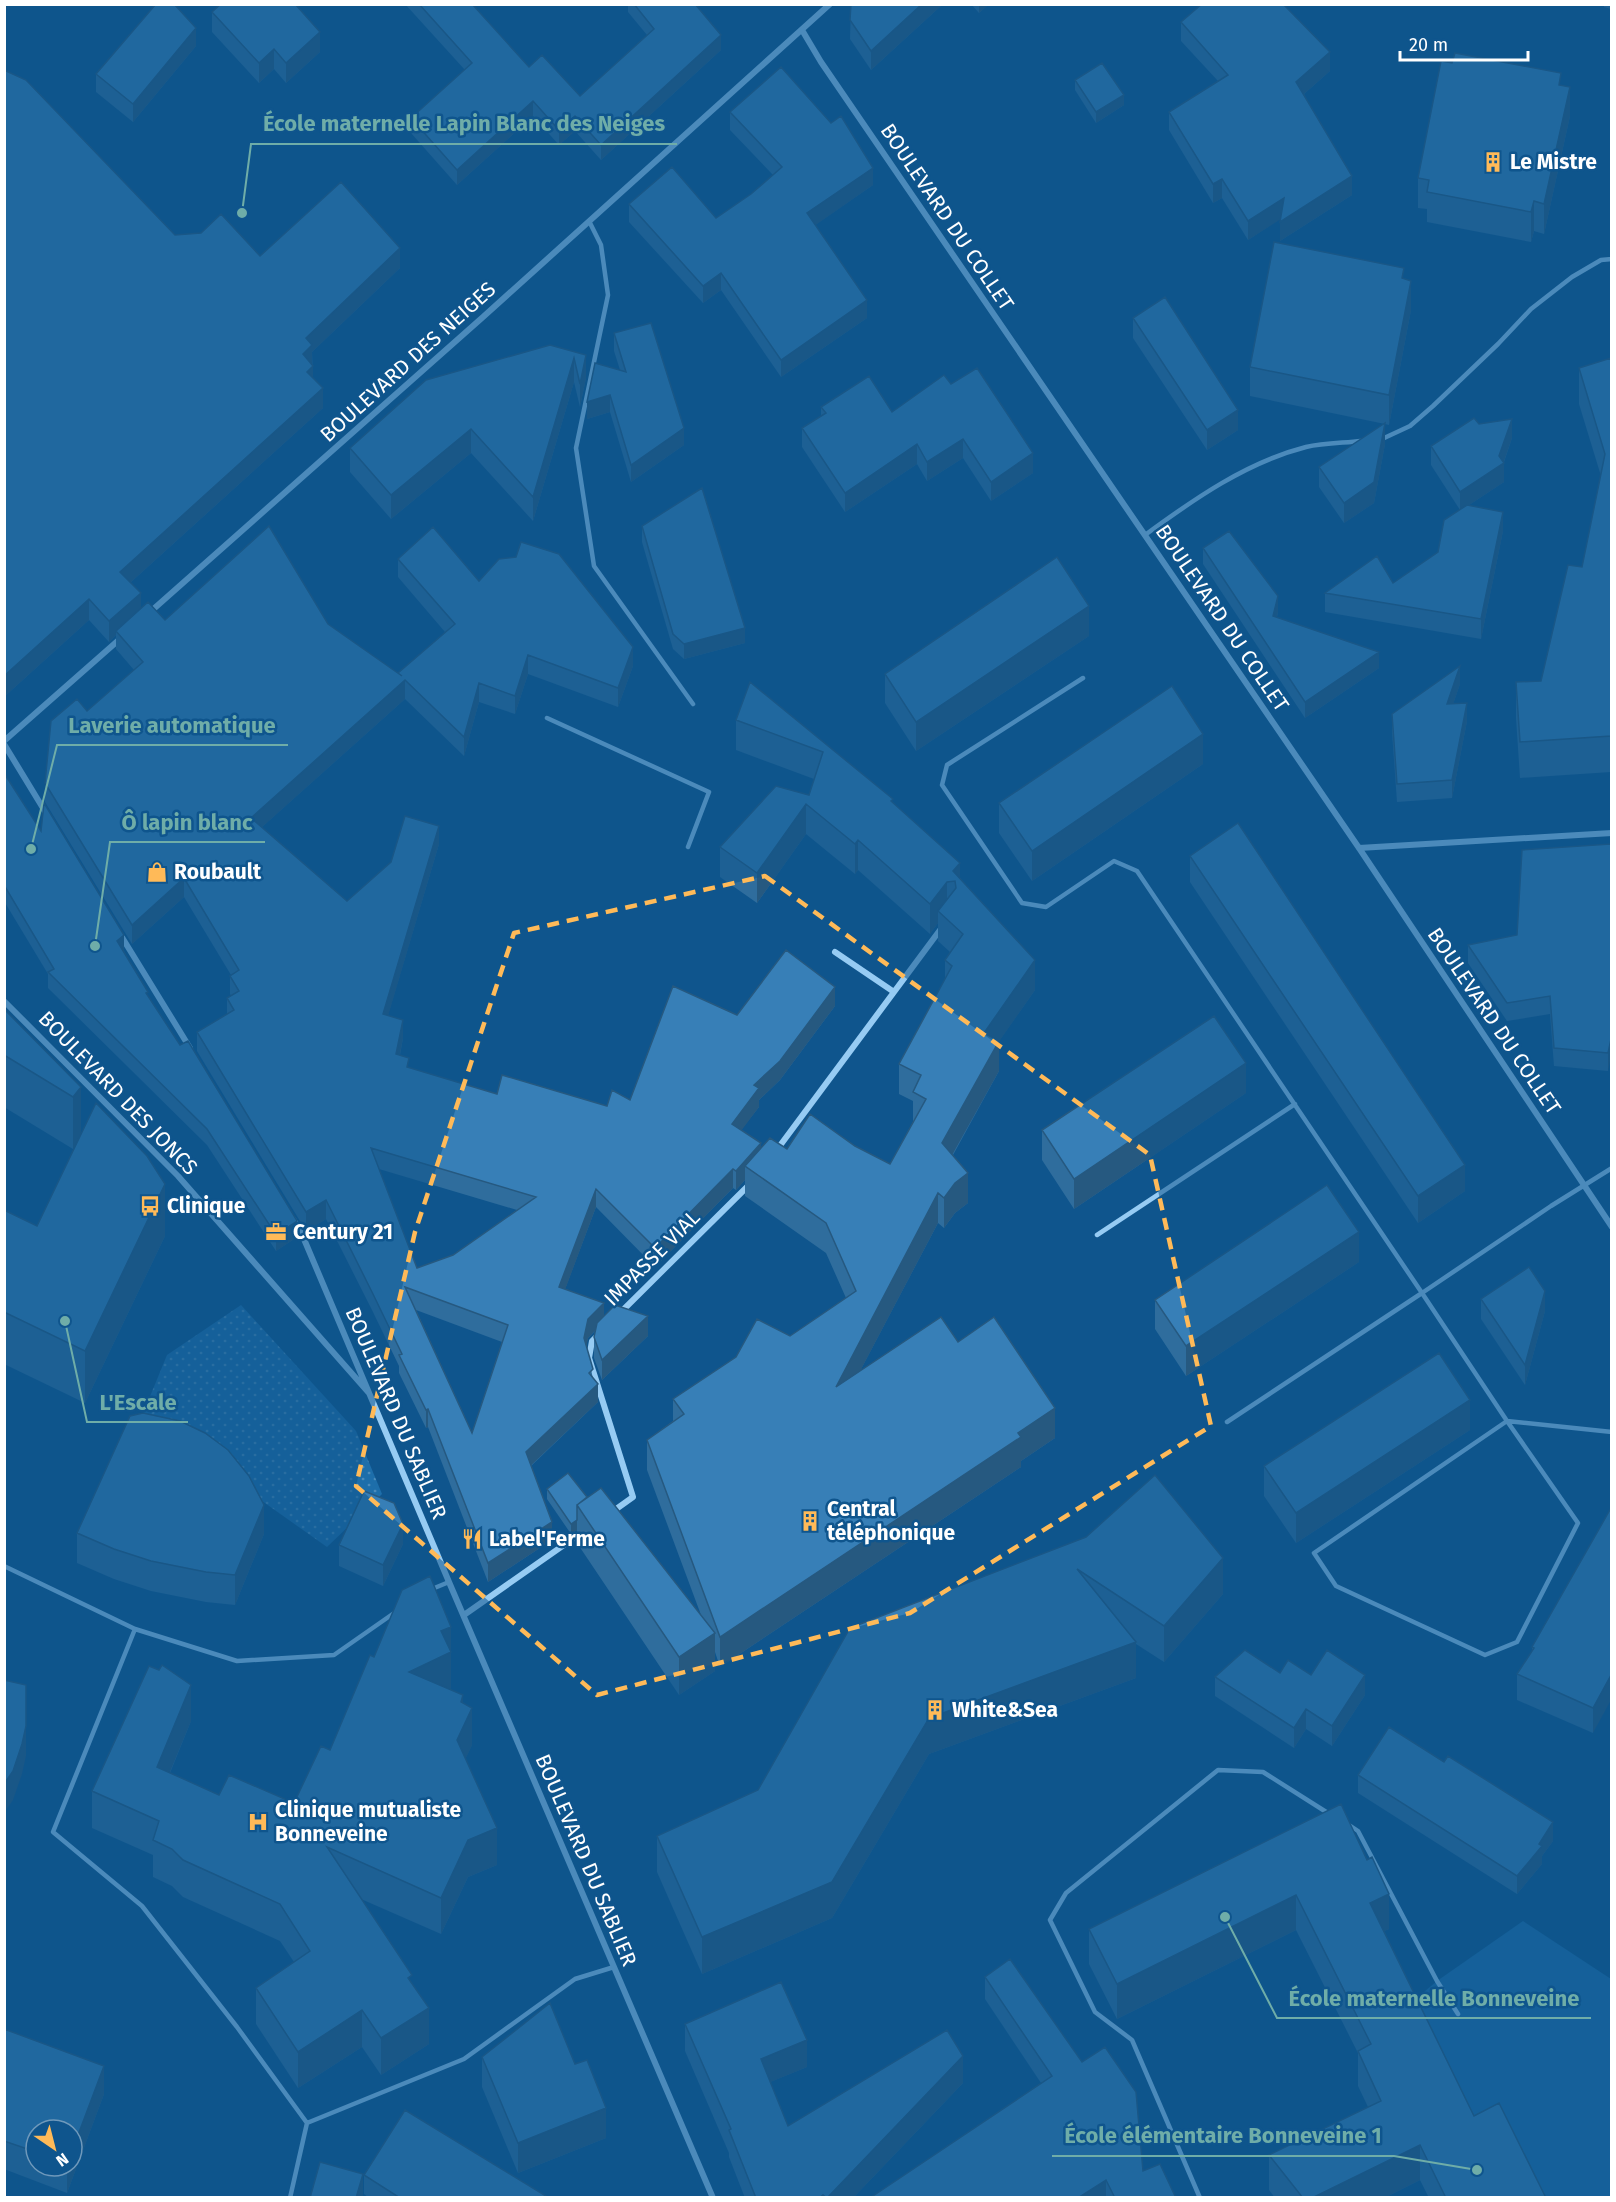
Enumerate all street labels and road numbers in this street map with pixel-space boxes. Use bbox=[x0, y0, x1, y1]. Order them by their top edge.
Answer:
street label: BOULEVARD DU COLLET bbox=[875, 119, 1019, 316]
street label: BOULEVARD DES NEIGES bbox=[315, 276, 501, 448]
street label: BOULEVARD DU COLLET bbox=[1150, 520, 1294, 717]
street label: BOULEVARD DU COLLET bbox=[1422, 923, 1566, 1120]
street label: BOULEVARD DES JONCS bbox=[33, 1006, 203, 1180]
street label: IMPASSE VIAL bbox=[599, 1204, 706, 1311]
street label: BOULEVARD DU SABLIER bbox=[340, 1303, 453, 1523]
street label: BOULEVARD DU SABLIER bbox=[530, 1750, 643, 1970]

